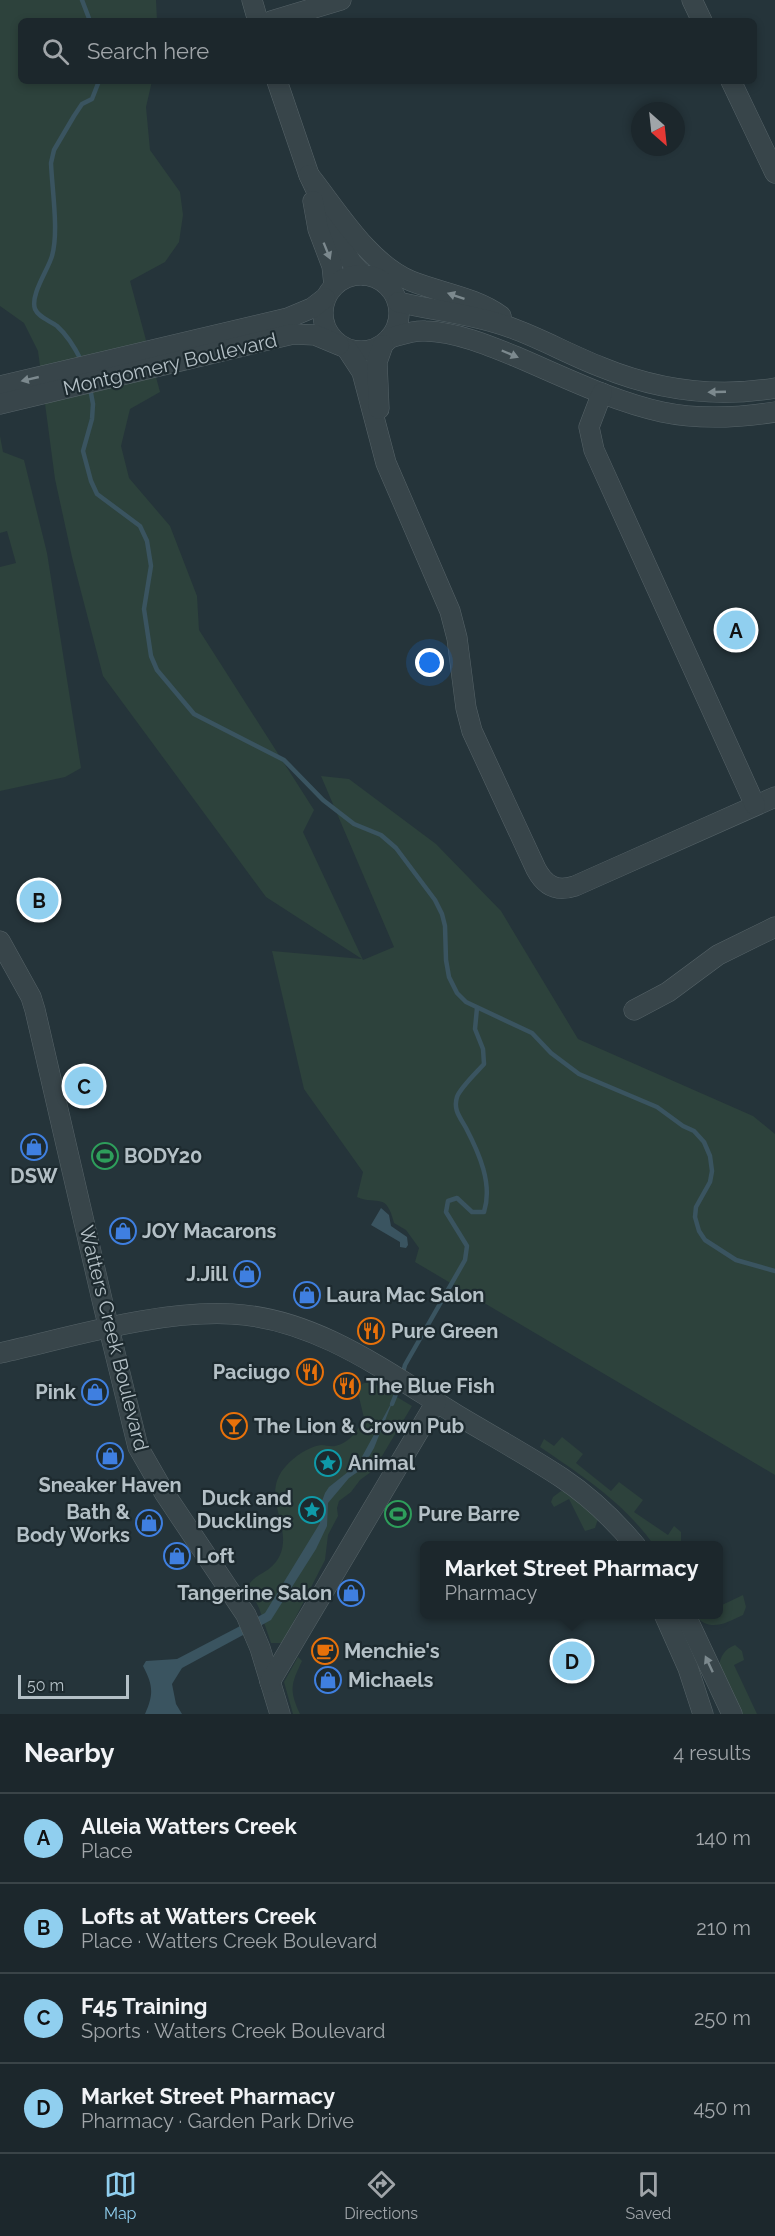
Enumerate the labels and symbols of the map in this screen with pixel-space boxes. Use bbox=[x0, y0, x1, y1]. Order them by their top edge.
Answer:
north arrow bbox=[631, 102, 685, 156]
one-way arrow bbox=[322, 242, 332, 260]
one-way arrow bbox=[447, 291, 465, 300]
street label: Montgomery Boulevard bbox=[61, 328, 279, 400]
one-way arrow bbox=[501, 349, 519, 359]
one-way arrow bbox=[21, 375, 39, 385]
one-way arrow bbox=[707, 387, 726, 396]
pin: A bbox=[716, 608, 756, 652]
your location bbox=[415, 648, 444, 677]
pin: B bbox=[20, 878, 58, 922]
pin: C bbox=[64, 1064, 104, 1108]
shop icon: DSW bbox=[19, 1132, 49, 1162]
sports icon: BODY20 bbox=[90, 1141, 120, 1171]
place label: BODY20 bbox=[124, 1144, 202, 1168]
place label: DSW bbox=[10, 1164, 59, 1188]
shop icon: JOY Macarons bbox=[108, 1216, 138, 1246]
place label: JOY Macarons bbox=[142, 1219, 276, 1243]
street label: Watters Creek Boulevard bbox=[74, 1223, 154, 1453]
shop icon: J.Jill bbox=[232, 1259, 262, 1289]
place label: J.Jill bbox=[186, 1262, 229, 1286]
shop icon: Laura Mac Salon bbox=[292, 1280, 322, 1310]
place label: Laura Mac Salon bbox=[326, 1283, 484, 1307]
restaurant icon: Pure Green bbox=[356, 1316, 386, 1346]
place label: Pure Green bbox=[391, 1319, 498, 1343]
restaurant icon: Paciugo bbox=[295, 1357, 325, 1387]
place label: Paciugo bbox=[213, 1360, 290, 1384]
restaurant icon: The Blue Fish bbox=[332, 1371, 362, 1401]
place label: The Blue Fish bbox=[366, 1374, 495, 1398]
shop icon: Pink bbox=[80, 1377, 110, 1407]
place label: Pink bbox=[35, 1380, 77, 1404]
bar icon: The Lion & Crown Pub bbox=[219, 1411, 249, 1441]
place label: The Lion & Crown Pub bbox=[254, 1414, 465, 1438]
shop icon: Sneaker Haven bbox=[95, 1441, 125, 1471]
place icon: Animal bbox=[313, 1448, 343, 1478]
place label: Animal bbox=[348, 1451, 416, 1475]
place label: Sneaker Haven bbox=[38, 1473, 182, 1497]
place label: Duck and Ducklings bbox=[197, 1486, 292, 1533]
place icon: Duck and Ducklings bbox=[297, 1495, 327, 1525]
sports icon: Pure Barre bbox=[383, 1499, 413, 1529]
place label: Bath & Body Works bbox=[16, 1500, 131, 1547]
place label: Pure Barre bbox=[418, 1502, 520, 1526]
shop icon: Bath & Body Works bbox=[134, 1508, 164, 1538]
shop icon: Loft bbox=[162, 1541, 192, 1571]
place label: Loft bbox=[196, 1544, 235, 1568]
shop icon: Tangerine Salon bbox=[336, 1578, 366, 1608]
place label: Tangerine Salon bbox=[177, 1581, 332, 1605]
cafe icon: Menchie's bbox=[310, 1636, 340, 1666]
pin: D bbox=[552, 1638, 592, 1684]
place label: Menchie's bbox=[344, 1639, 440, 1663]
one-way arrow bbox=[704, 1656, 713, 1673]
shop icon: Michaels bbox=[313, 1665, 343, 1695]
place label: Michaels bbox=[348, 1668, 434, 1692]
scale bar bbox=[18, 1672, 129, 1700]

